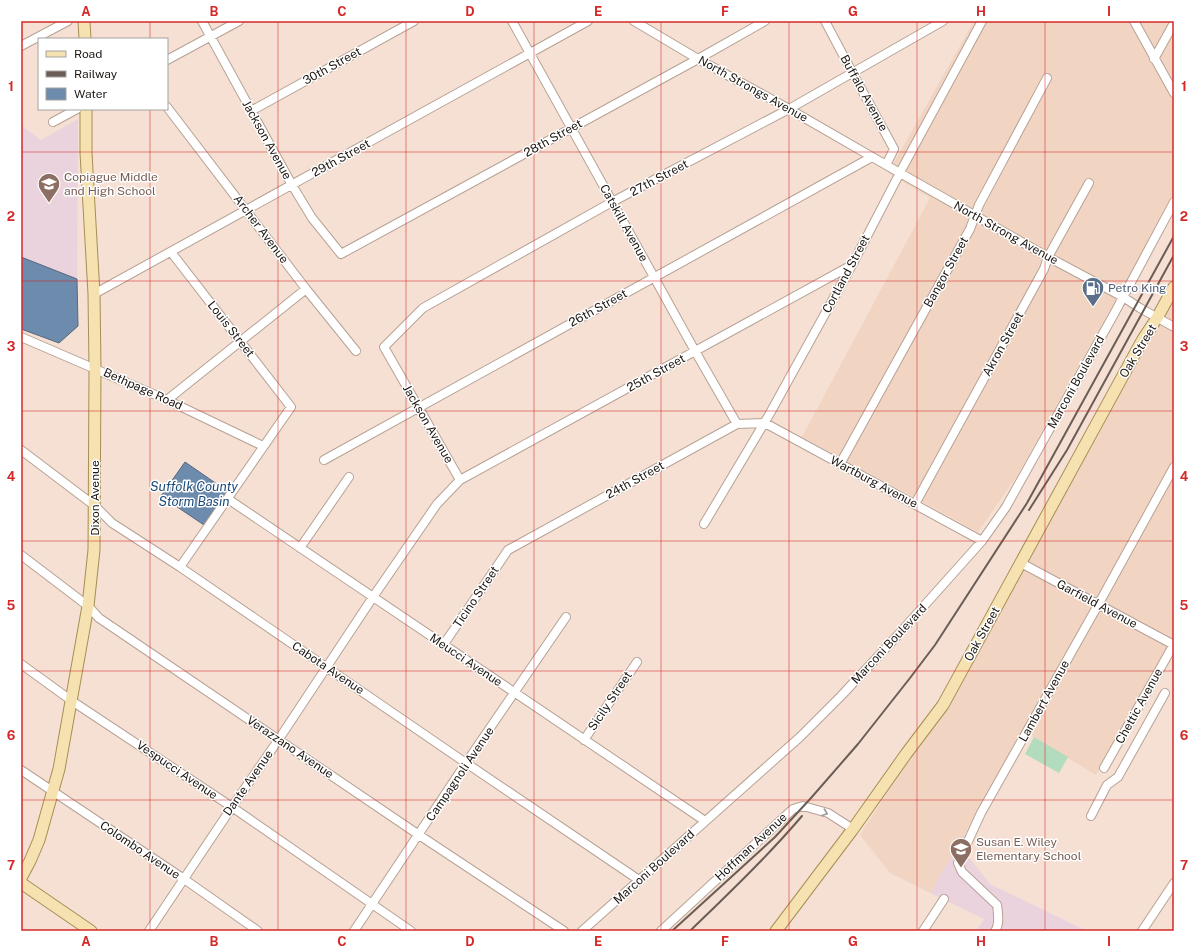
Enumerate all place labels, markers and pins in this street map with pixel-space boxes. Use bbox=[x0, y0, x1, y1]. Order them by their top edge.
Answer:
place label: Copiague Middle and High School bbox=[64, 170, 158, 198]
school or university icon: Copiague Middle and High School bbox=[36, 171, 62, 204]
fuel station icon: Petro King bbox=[1080, 275, 1106, 308]
place label: Petro King bbox=[1108, 281, 1167, 295]
place label: Susan E. Wiley Elementary School bbox=[976, 835, 1082, 863]
school or university icon: Susan E. Wiley Elementary School bbox=[948, 836, 974, 869]

